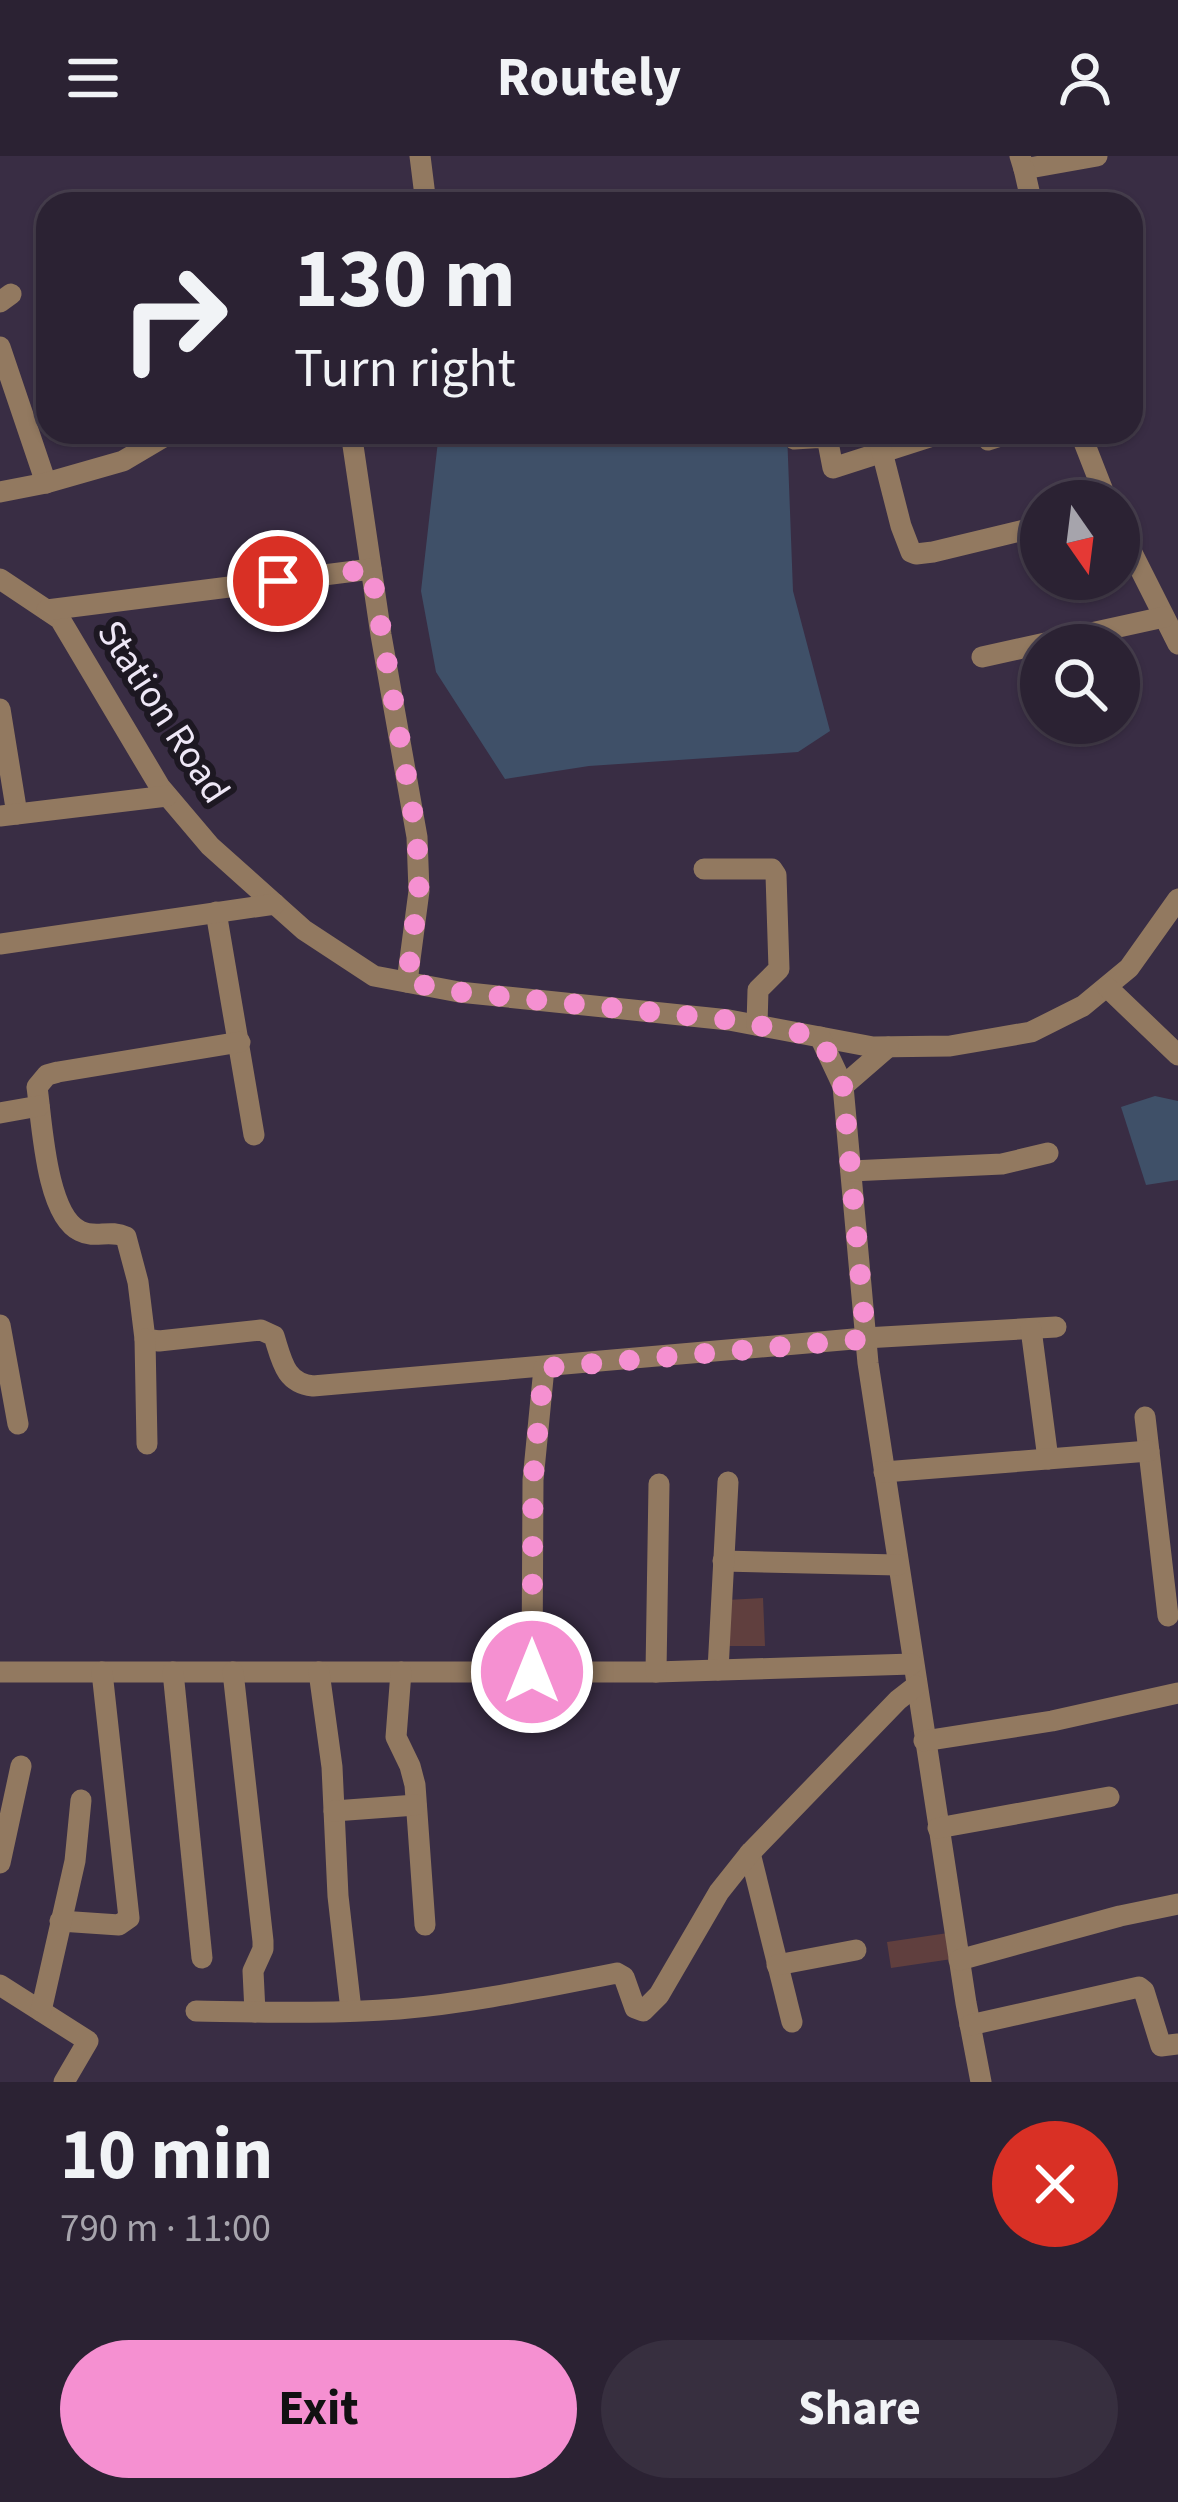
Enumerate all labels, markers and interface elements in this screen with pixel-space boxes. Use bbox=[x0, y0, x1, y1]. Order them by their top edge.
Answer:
text: Routely bbox=[497, 40, 681, 117]
icon: menu bbox=[60, 45, 126, 111]
icon: person bbox=[1052, 45, 1118, 111]
text: 130 m bbox=[294, 220, 516, 340]
icon: right bbox=[96, 240, 252, 396]
text: Turn right bbox=[294, 331, 516, 408]
north arrow bbox=[1020, 480, 1140, 600]
map controls bbox=[1020, 480, 1140, 744]
pin bbox=[227, 530, 329, 632]
icon: arrive bbox=[245, 548, 311, 614]
street label: Station Road bbox=[83, 609, 243, 815]
button: search bbox=[1020, 624, 1140, 744]
position arrow bbox=[469, 1609, 595, 1735]
text: 10 min bbox=[60, 2104, 273, 2207]
button: close bbox=[992, 2121, 1118, 2247]
text: 790 m · 11:00 bbox=[60, 2201, 271, 2257]
button: Exit bbox=[60, 2340, 577, 2478]
button: Share bbox=[601, 2340, 1118, 2478]

